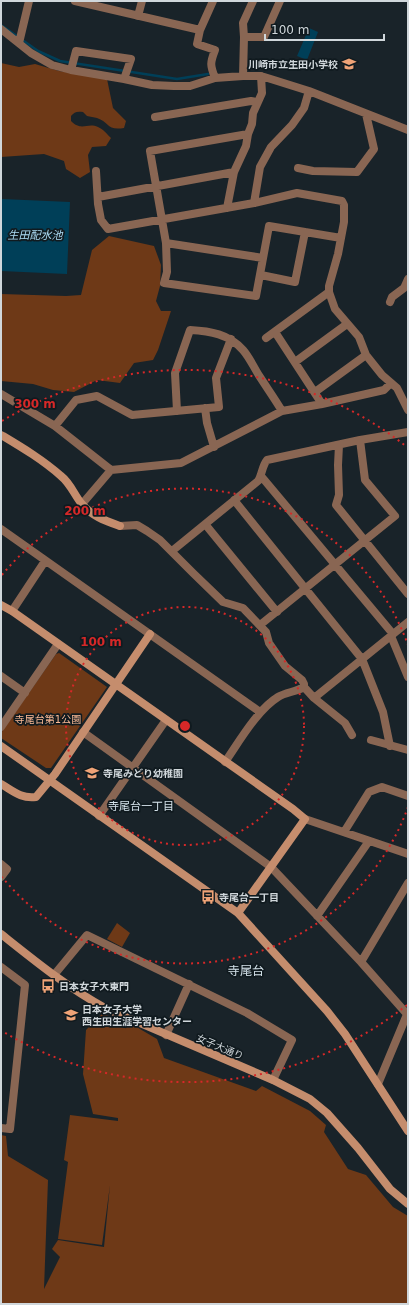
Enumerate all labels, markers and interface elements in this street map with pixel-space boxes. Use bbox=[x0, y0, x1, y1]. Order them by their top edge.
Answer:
scale bar bbox=[265, 16, 384, 42]
text: 100 m bbox=[271, 23, 309, 37]
school or university icon: 川崎市立生田小学校 bbox=[341, 56, 357, 72]
place label: 川崎市立生田小学校 bbox=[248, 59, 338, 70]
water label: 生田配水池 bbox=[8, 229, 63, 242]
text: 300 m bbox=[14, 397, 56, 411]
text: 200 m bbox=[64, 504, 106, 518]
text: 100 m bbox=[80, 635, 122, 649]
park label: 寺尾台第1公園 bbox=[15, 714, 81, 725]
centre of rings bbox=[178, 719, 192, 733]
school or university icon: 寺尾みどり幼稚園 bbox=[84, 765, 100, 781]
place label: 寺尾みどり幼稚園 bbox=[103, 768, 183, 779]
district label: 寺尾台一丁目 bbox=[108, 800, 174, 813]
bus stop icon: 寺尾台一丁目 bbox=[200, 889, 216, 905]
place label: 寺尾台一丁目 bbox=[219, 892, 279, 903]
district label: 寺尾台 bbox=[228, 964, 264, 978]
bus stop icon: 日本女子大東門 bbox=[40, 978, 56, 994]
place label: 日本女子大東門 bbox=[59, 981, 129, 992]
place label: 日本女子大学 西生田生涯学習センター bbox=[82, 1004, 192, 1027]
school or university icon: 日本女子大学 西生田生涯学習センター bbox=[63, 1007, 79, 1023]
street label: 女子大通り bbox=[195, 1032, 245, 1062]

